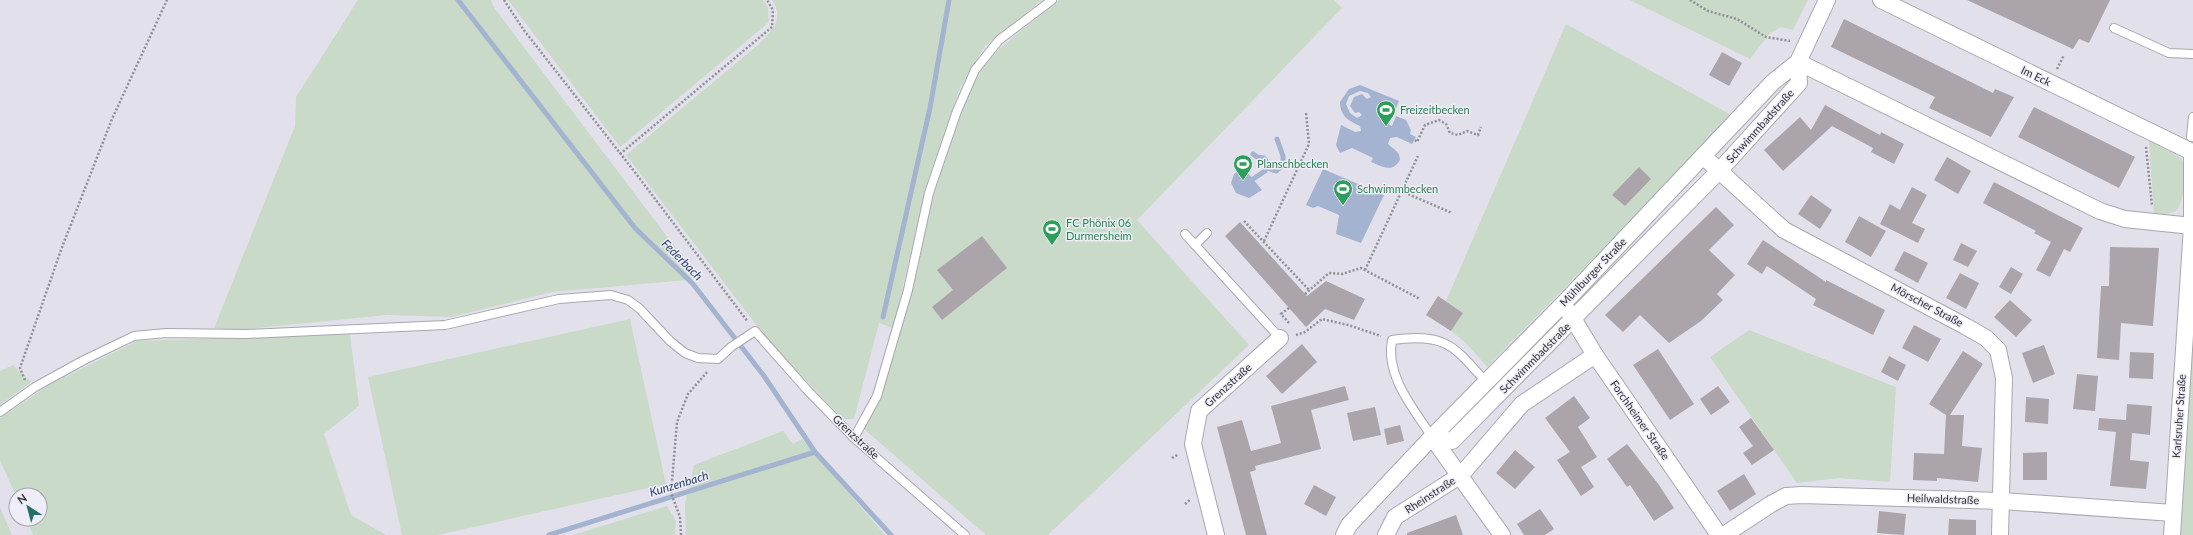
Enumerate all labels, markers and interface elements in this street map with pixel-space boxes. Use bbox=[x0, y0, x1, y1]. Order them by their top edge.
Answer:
street label: Im Eck bbox=[2019, 63, 2054, 89]
street label: Schwimmbadstraße bbox=[1723, 86, 1796, 165]
sports icon: Freizeitbecken bbox=[1375, 99, 1397, 127]
place label: Freizeitbecken bbox=[1400, 103, 1470, 116]
sports icon: Planschbecken bbox=[1232, 153, 1254, 181]
place label: Planschbecken bbox=[1257, 157, 1328, 170]
sports icon: Schwimmbecken bbox=[1332, 178, 1354, 206]
place label: Schwimmbecken bbox=[1357, 182, 1438, 195]
place label: FC Phönix 06 Durmersheim bbox=[1066, 216, 1132, 242]
sports icon: FC Phönix 06 Durmersheim bbox=[1041, 218, 1063, 246]
street label: Mühlburger Straße bbox=[1557, 234, 1629, 309]
water label: Federbach bbox=[659, 236, 706, 283]
street label: Mörscher Straße bbox=[1889, 280, 1966, 329]
street label: Schwimmbadstraße bbox=[1497, 319, 1573, 396]
street label: Grenzstraße bbox=[1201, 360, 1254, 409]
street label: Karlsruher Straße bbox=[2169, 373, 2188, 458]
street label: Forchheimer Straße bbox=[1608, 377, 1673, 462]
street label: Grenzstraße bbox=[830, 412, 882, 462]
water label: Kunzenbach bbox=[647, 467, 710, 500]
street label: Rheinstraße bbox=[1402, 473, 1458, 516]
north arrow bbox=[8, 487, 48, 527]
text: N bbox=[15, 491, 29, 506]
street label: Heilwaldstraße bbox=[1907, 491, 1980, 506]

